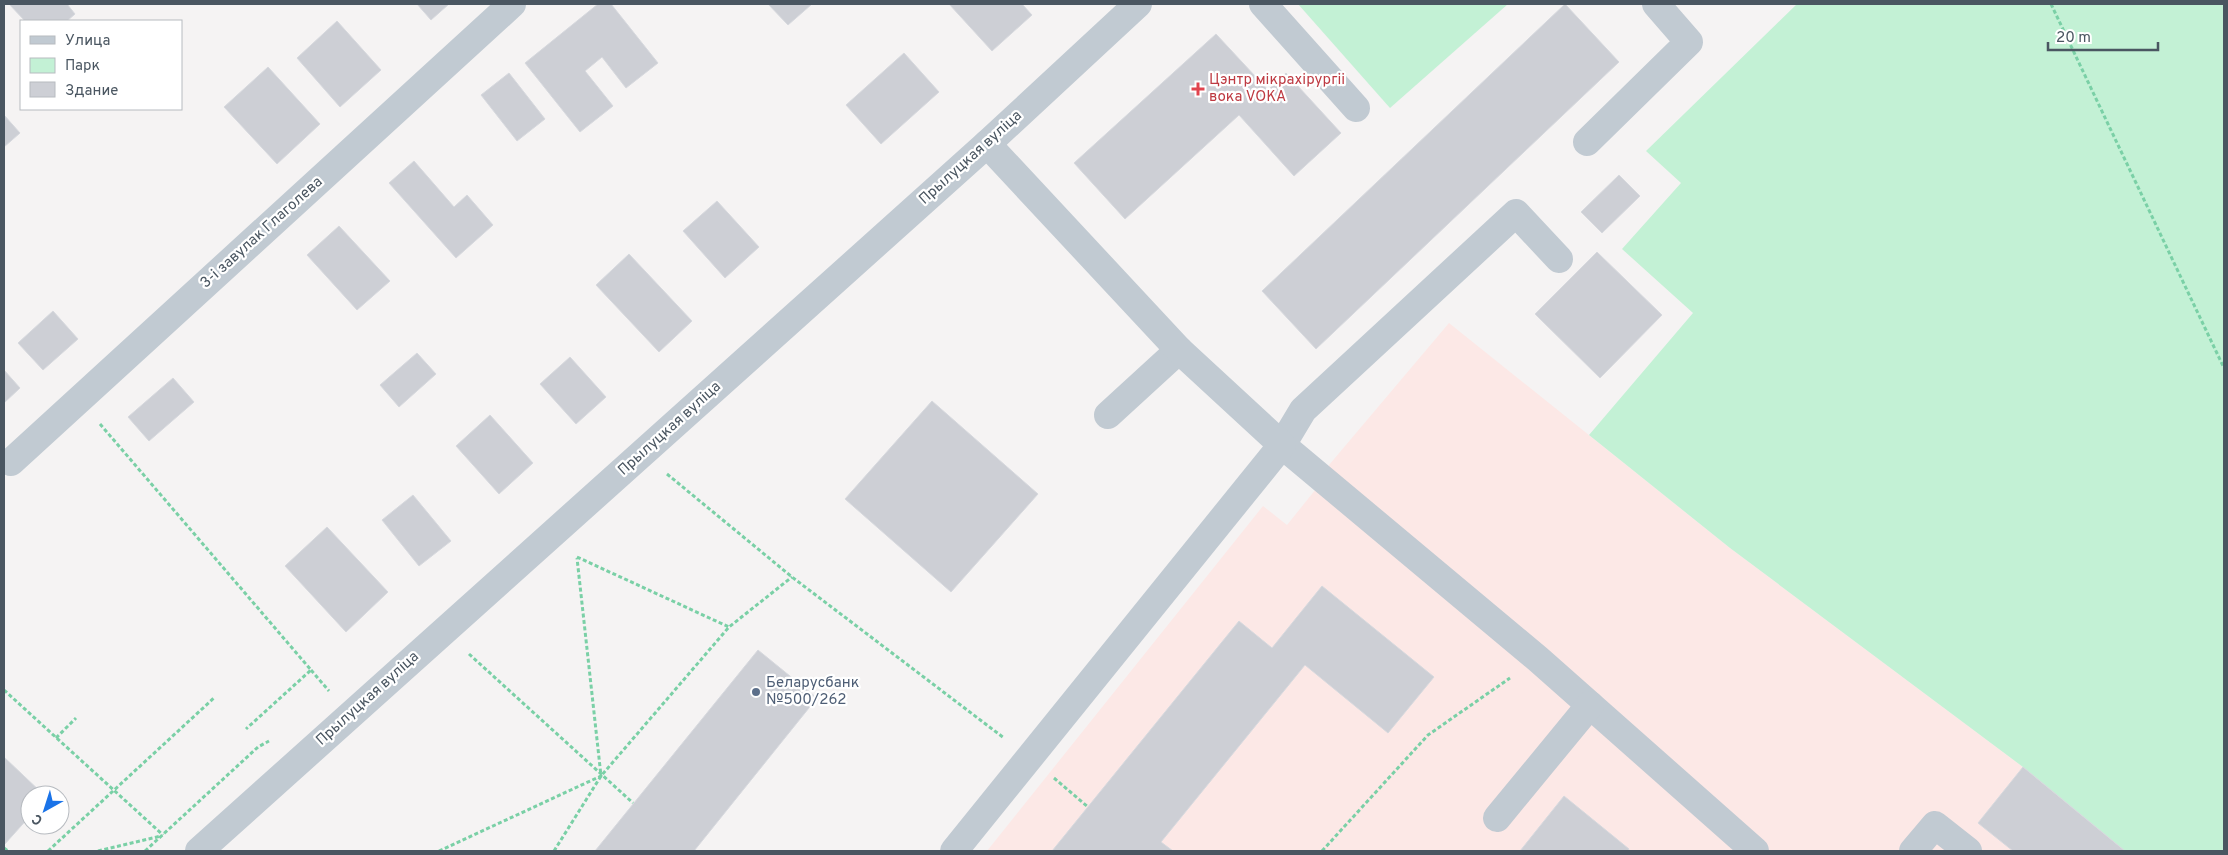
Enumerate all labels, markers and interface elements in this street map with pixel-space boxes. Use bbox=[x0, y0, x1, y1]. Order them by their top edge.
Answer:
legend bbox=[20, 20, 182, 110]
scale bar bbox=[2048, 20, 2158, 52]
text: 20 m bbox=[2056, 29, 2091, 48]
text: Улица bbox=[65, 32, 110, 51]
text: Парк bbox=[65, 57, 100, 76]
place label: Цэнтр мікрахірургіі вока VOKA bbox=[1209, 71, 1345, 107]
text: Здание bbox=[65, 82, 118, 101]
marker: Цэнтр мікрахірургіі вока VOKA bbox=[1191, 82, 1205, 96]
street label: Прылуцкая вуліца bbox=[916, 107, 1026, 209]
street label: 3-і завулак Глаголева bbox=[197, 173, 327, 293]
street label: Прылуцкая вуліца bbox=[615, 378, 725, 480]
street label: Прылуцкая вуліца bbox=[313, 648, 423, 750]
place label: Беларусбанк №500/262 bbox=[766, 674, 859, 710]
marker: Беларусбанк №500/262 bbox=[750, 686, 762, 698]
north arrow bbox=[20, 785, 70, 835]
text: С bbox=[29, 809, 47, 828]

